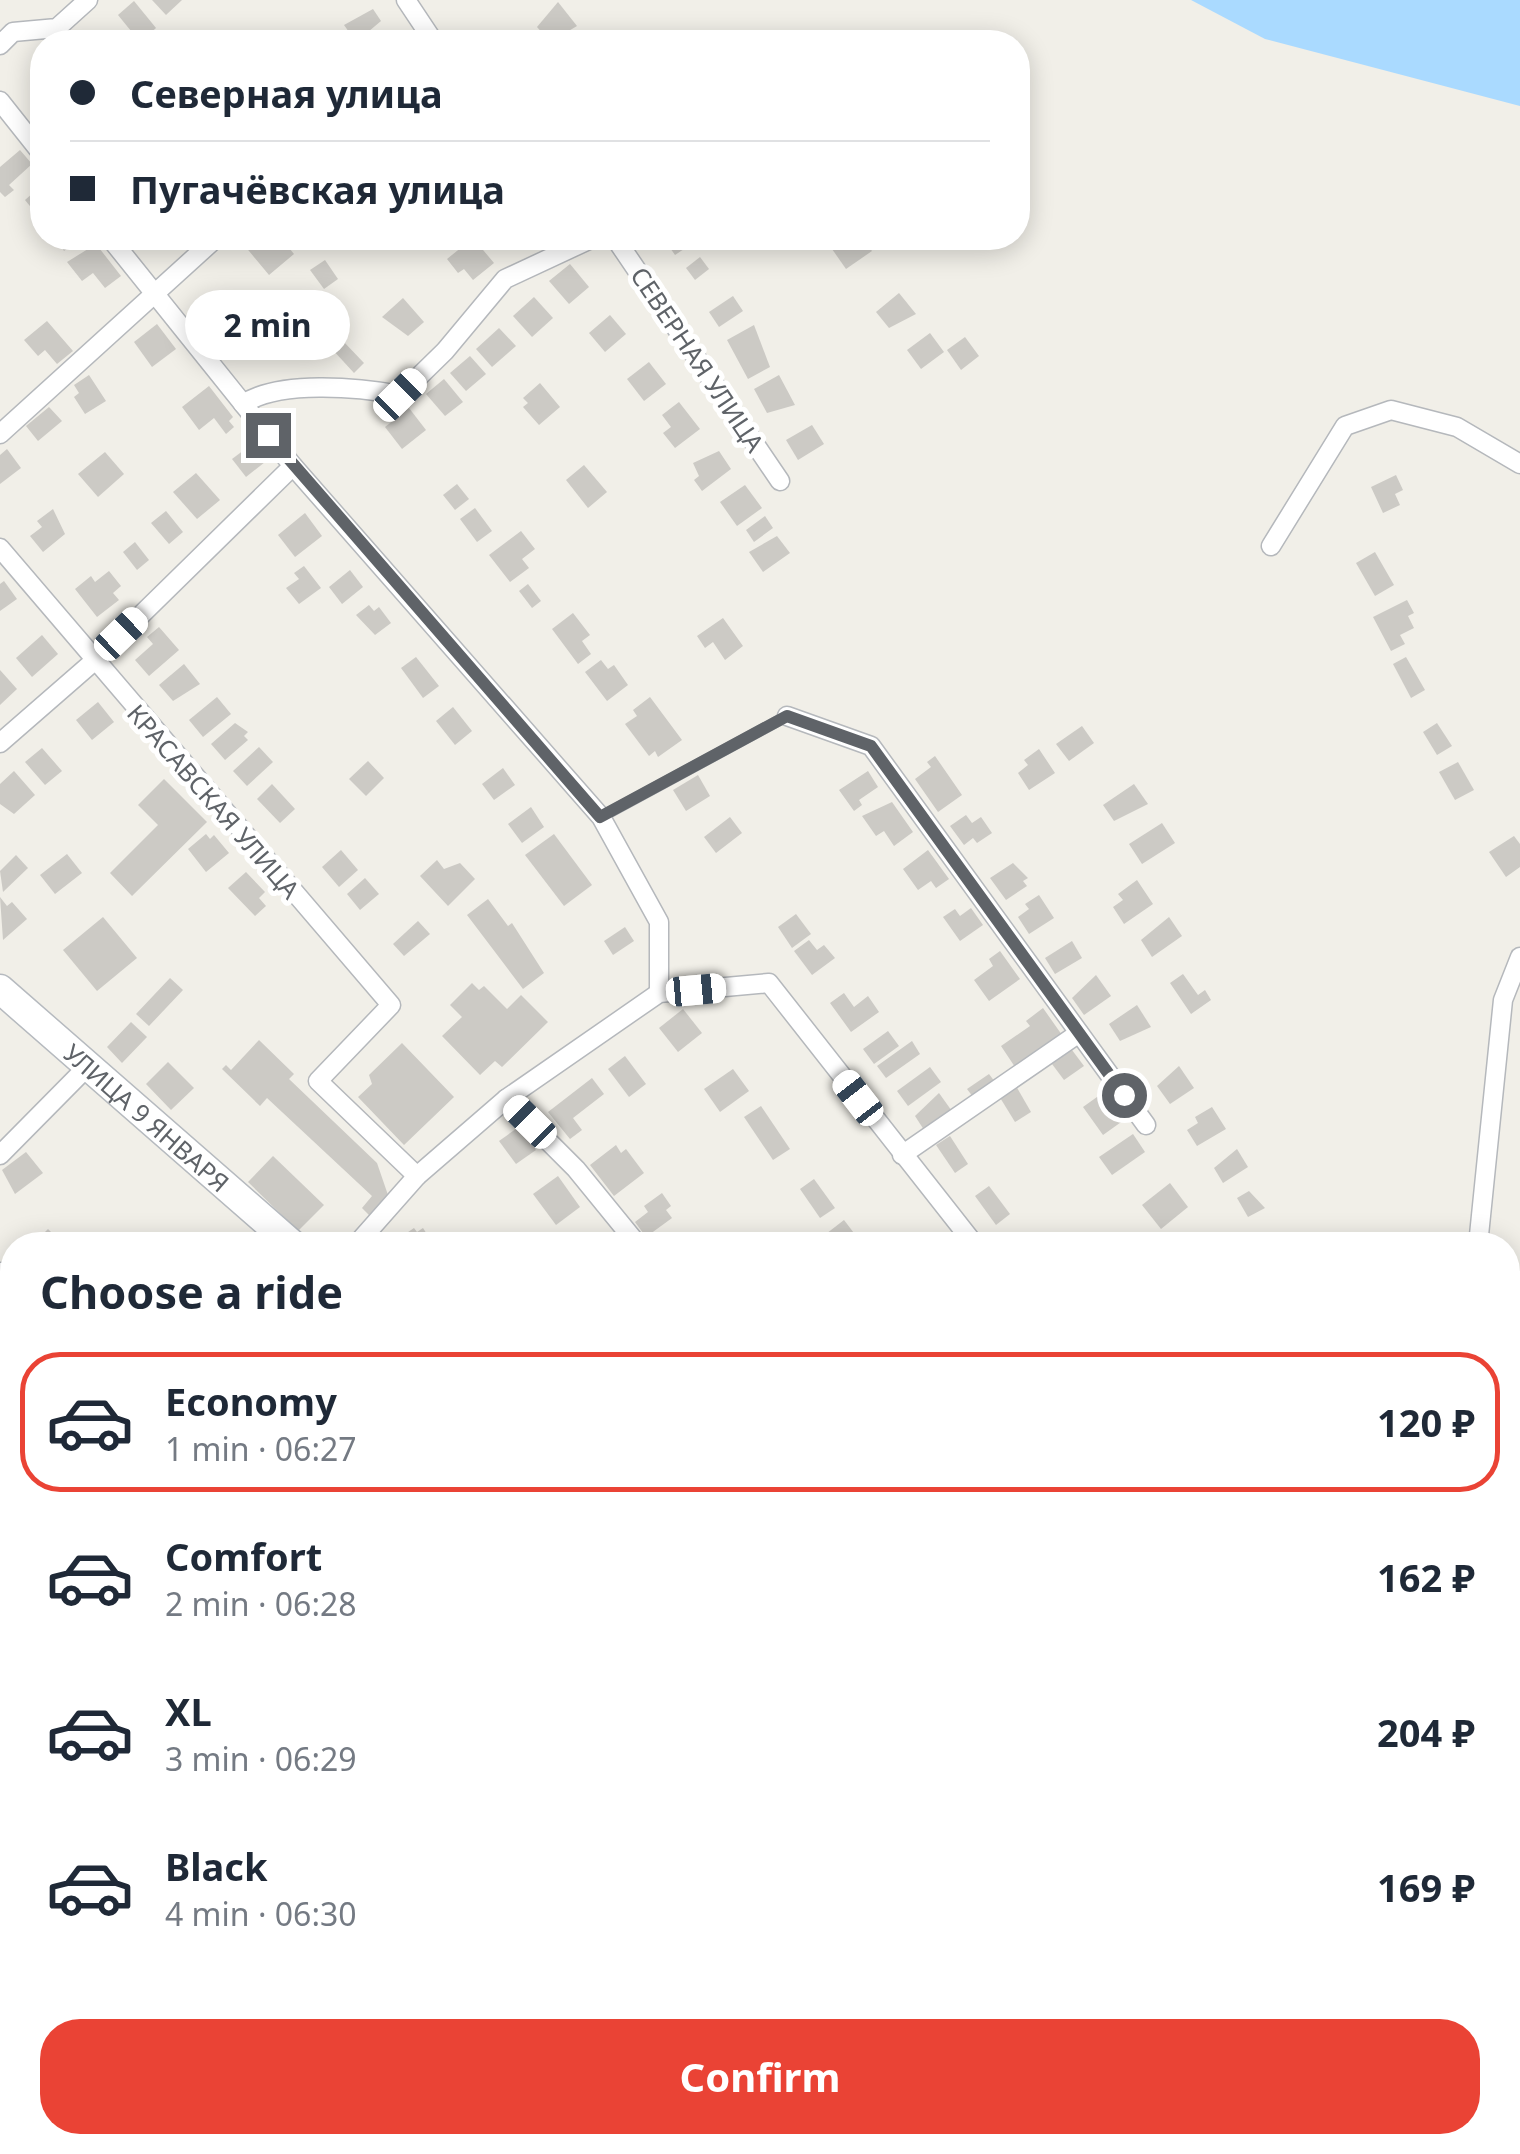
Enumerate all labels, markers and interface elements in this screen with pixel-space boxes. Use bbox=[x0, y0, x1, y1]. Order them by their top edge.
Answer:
text: Северная улица bbox=[130, 67, 443, 119]
text: Пугачёвская улица bbox=[130, 163, 505, 215]
street label: СЕВЕРНАЯ УЛИЦА bbox=[623, 260, 773, 458]
callout: 2 min bbox=[186, 290, 350, 360]
text: 2 min bbox=[223, 303, 312, 346]
car bbox=[368, 363, 432, 427]
route end bbox=[246, 413, 291, 458]
car bbox=[89, 602, 153, 666]
street label: КРАСАВСКАЯ УЛИЦА bbox=[120, 697, 308, 905]
car bbox=[665, 972, 727, 1008]
street label: УЛИЦА 9 ЯНВАРЯ bbox=[57, 1036, 237, 1199]
car bbox=[828, 1065, 888, 1131]
route start bbox=[1102, 1073, 1147, 1118]
car bbox=[498, 1090, 562, 1154]
text: Choose a ride bbox=[40, 1261, 343, 1322]
text: Economy bbox=[165, 1375, 337, 1427]
icon: car bbox=[45, 1377, 135, 1467]
text: 120 ₽ bbox=[1377, 1396, 1475, 1448]
text: 1 min · 06:27 bbox=[165, 1427, 357, 1470]
text: Comfort bbox=[165, 1530, 322, 1582]
icon: car bbox=[45, 1532, 135, 1622]
text: 162 ₽ bbox=[1377, 1551, 1475, 1603]
text: 2 min · 06:28 bbox=[165, 1582, 357, 1625]
text: XL bbox=[165, 1685, 212, 1737]
icon: car bbox=[45, 1687, 135, 1777]
text: 204 ₽ bbox=[1377, 1706, 1475, 1758]
text: 3 min · 06:29 bbox=[165, 1737, 357, 1780]
text: Black bbox=[165, 1840, 268, 1892]
icon: car bbox=[45, 1842, 135, 1932]
text: 169 ₽ bbox=[1377, 1861, 1475, 1913]
text: 4 min · 06:30 bbox=[165, 1892, 357, 1935]
button: Confirm bbox=[40, 2019, 1480, 2134]

